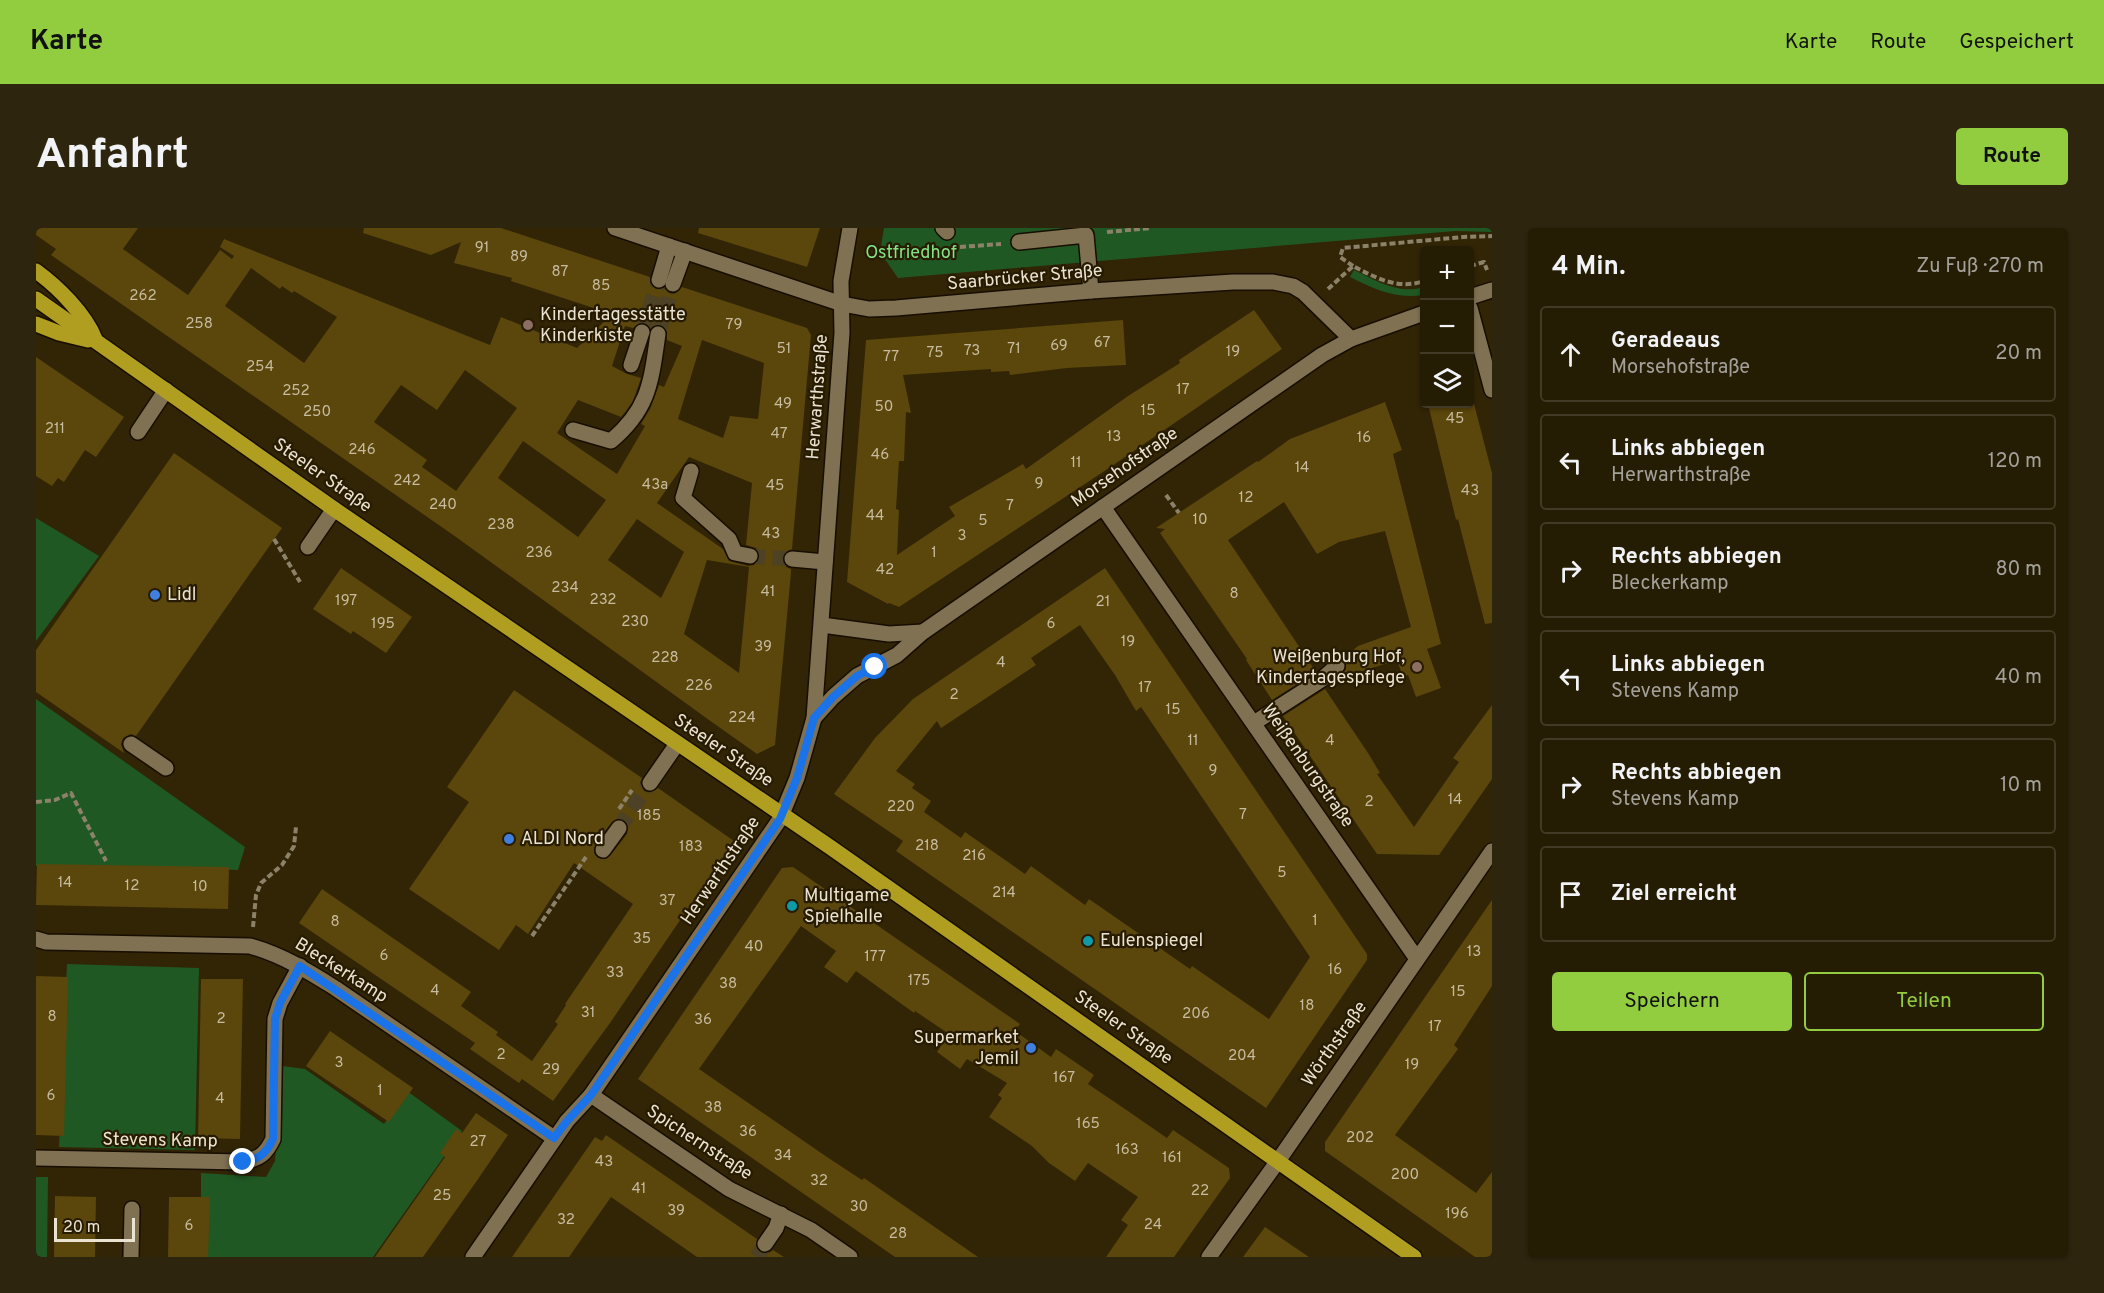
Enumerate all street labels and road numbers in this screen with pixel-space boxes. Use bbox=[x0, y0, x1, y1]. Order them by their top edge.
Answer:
street label: Saarbrücker Straße bbox=[946, 260, 1104, 296]
street label: Herwarthstraße bbox=[802, 333, 834, 461]
street label: Morsehofstraße bbox=[1067, 423, 1183, 513]
street label: Steeler Straße bbox=[268, 434, 376, 518]
street label: Weißenburgstraße bbox=[1256, 700, 1358, 832]
street label: Steeler Straße bbox=[669, 709, 777, 793]
street label: Herwarthstraße bbox=[676, 812, 766, 930]
street label: Bleckerkamp bbox=[290, 933, 392, 1009]
street label: Steeler Straße bbox=[1069, 986, 1177, 1070]
street label: Wörthstraße bbox=[1297, 997, 1373, 1091]
street label: Spichernstraße bbox=[642, 1100, 756, 1186]
street label: Stevens Kamp bbox=[102, 1128, 218, 1154]

